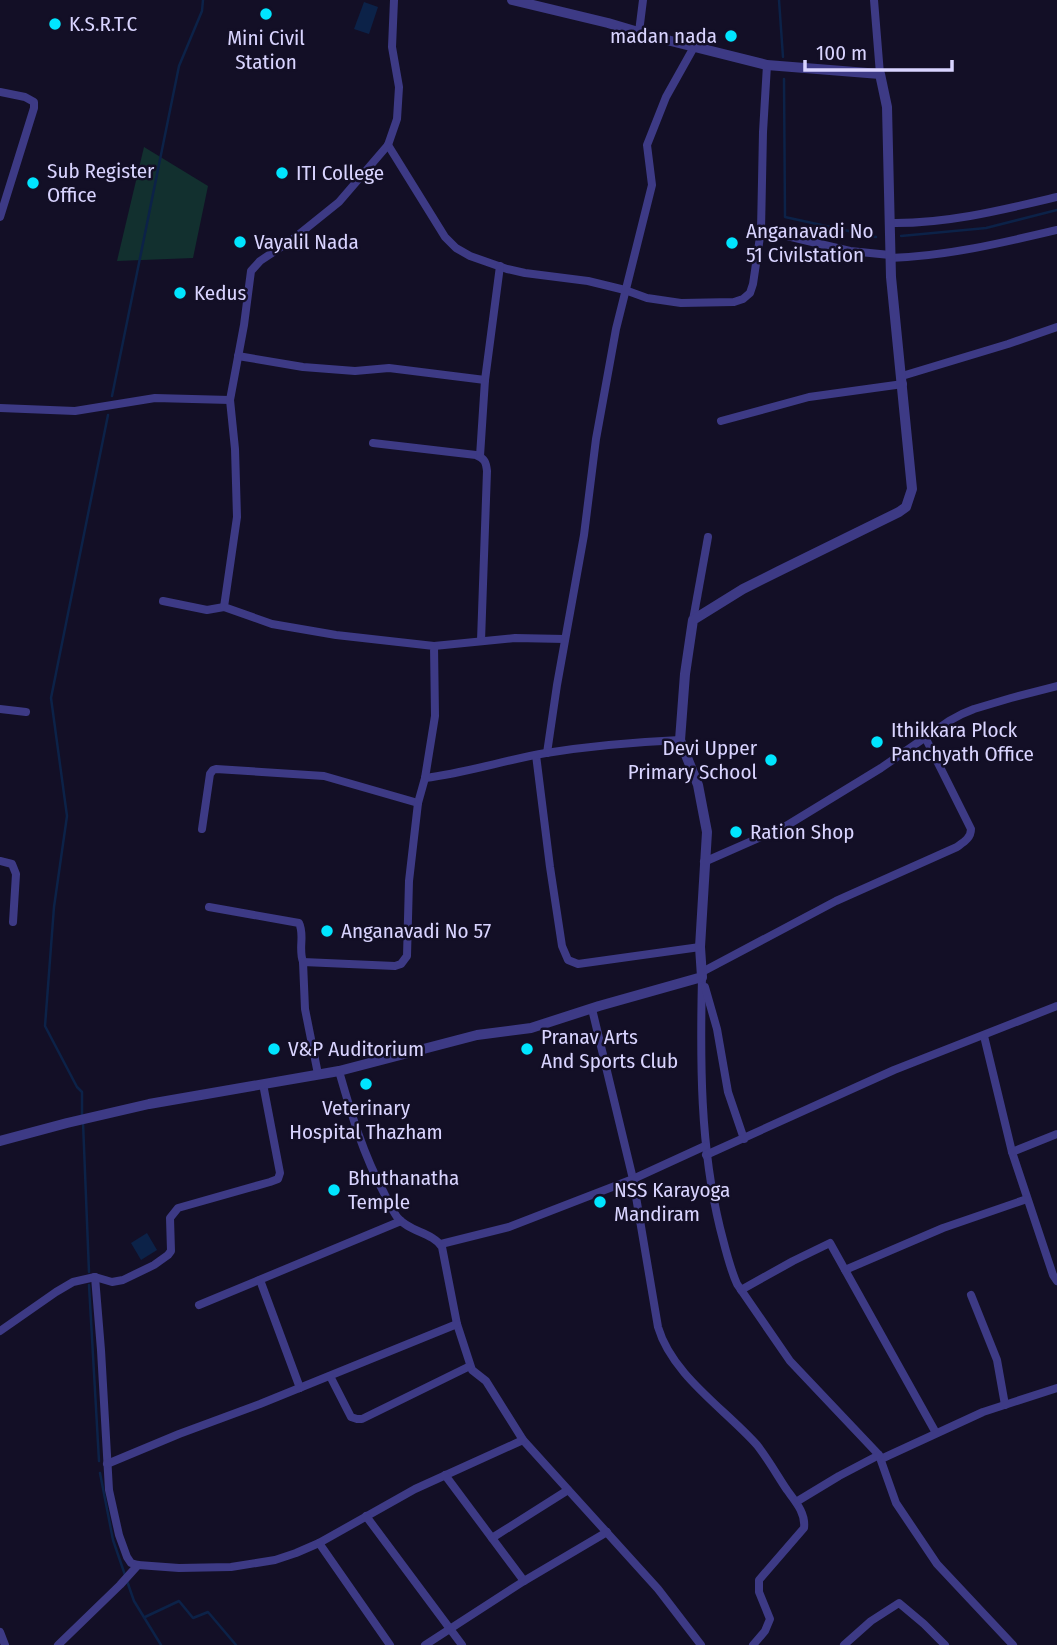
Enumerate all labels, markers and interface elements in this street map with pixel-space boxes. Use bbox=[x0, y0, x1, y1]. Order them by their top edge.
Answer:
marker: Mini Civil Station bbox=[258, 6, 274, 22]
place label: K.S.R.T.C bbox=[69, 11, 138, 37]
marker: K.S.R.T.C bbox=[47, 16, 63, 32]
place label: madan nada bbox=[610, 23, 717, 49]
place label: Mini Civil Station bbox=[227, 25, 305, 75]
marker: madan nada bbox=[723, 28, 739, 44]
scale bar bbox=[805, 28, 952, 72]
text: 100 m bbox=[816, 40, 867, 66]
place label: Sub Register Office bbox=[47, 158, 155, 208]
place label: ITI College bbox=[296, 160, 384, 186]
marker: ITI College bbox=[274, 165, 290, 181]
marker: Sub Register Office bbox=[25, 175, 41, 191]
place label: Anganavadi No 51 Civilstation bbox=[746, 218, 874, 268]
place label: Vayalil Nada bbox=[254, 229, 359, 255]
marker: Vayalil Nada bbox=[232, 234, 248, 250]
marker: Anganavadi No 51 Civilstation bbox=[724, 235, 740, 251]
place label: Kedus bbox=[194, 280, 246, 306]
marker: Kedus bbox=[172, 285, 188, 301]
place label: Ithikkara Plock Panchyath Office bbox=[891, 717, 1034, 767]
marker: Ithikkara Plock Panchyath Office bbox=[869, 734, 885, 750]
place label: Devi Upper Primary School bbox=[628, 735, 758, 785]
marker: Devi Upper Primary School bbox=[763, 752, 779, 768]
place label: Ration Shop bbox=[750, 819, 854, 845]
marker: Ration Shop bbox=[728, 824, 744, 840]
place label: Anganavadi No 57 bbox=[341, 918, 491, 944]
marker: Anganavadi No 57 bbox=[319, 923, 335, 939]
place label: Pranav Arts And Sports Club bbox=[541, 1024, 678, 1074]
place label: V&P Auditorium bbox=[288, 1036, 424, 1062]
marker: V&P Auditorium bbox=[266, 1041, 282, 1057]
marker: Pranav Arts And Sports Club bbox=[519, 1041, 535, 1057]
marker: Veterinary Hospital Thazham bbox=[358, 1076, 374, 1092]
place label: Veterinary Hospital Thazham bbox=[289, 1095, 443, 1145]
place label: Bhuthanatha Temple bbox=[348, 1165, 459, 1215]
place label: NSS Karayoga Mandiram bbox=[614, 1177, 730, 1227]
marker: Bhuthanatha Temple bbox=[326, 1182, 342, 1198]
marker: NSS Karayoga Mandiram bbox=[592, 1194, 608, 1210]

